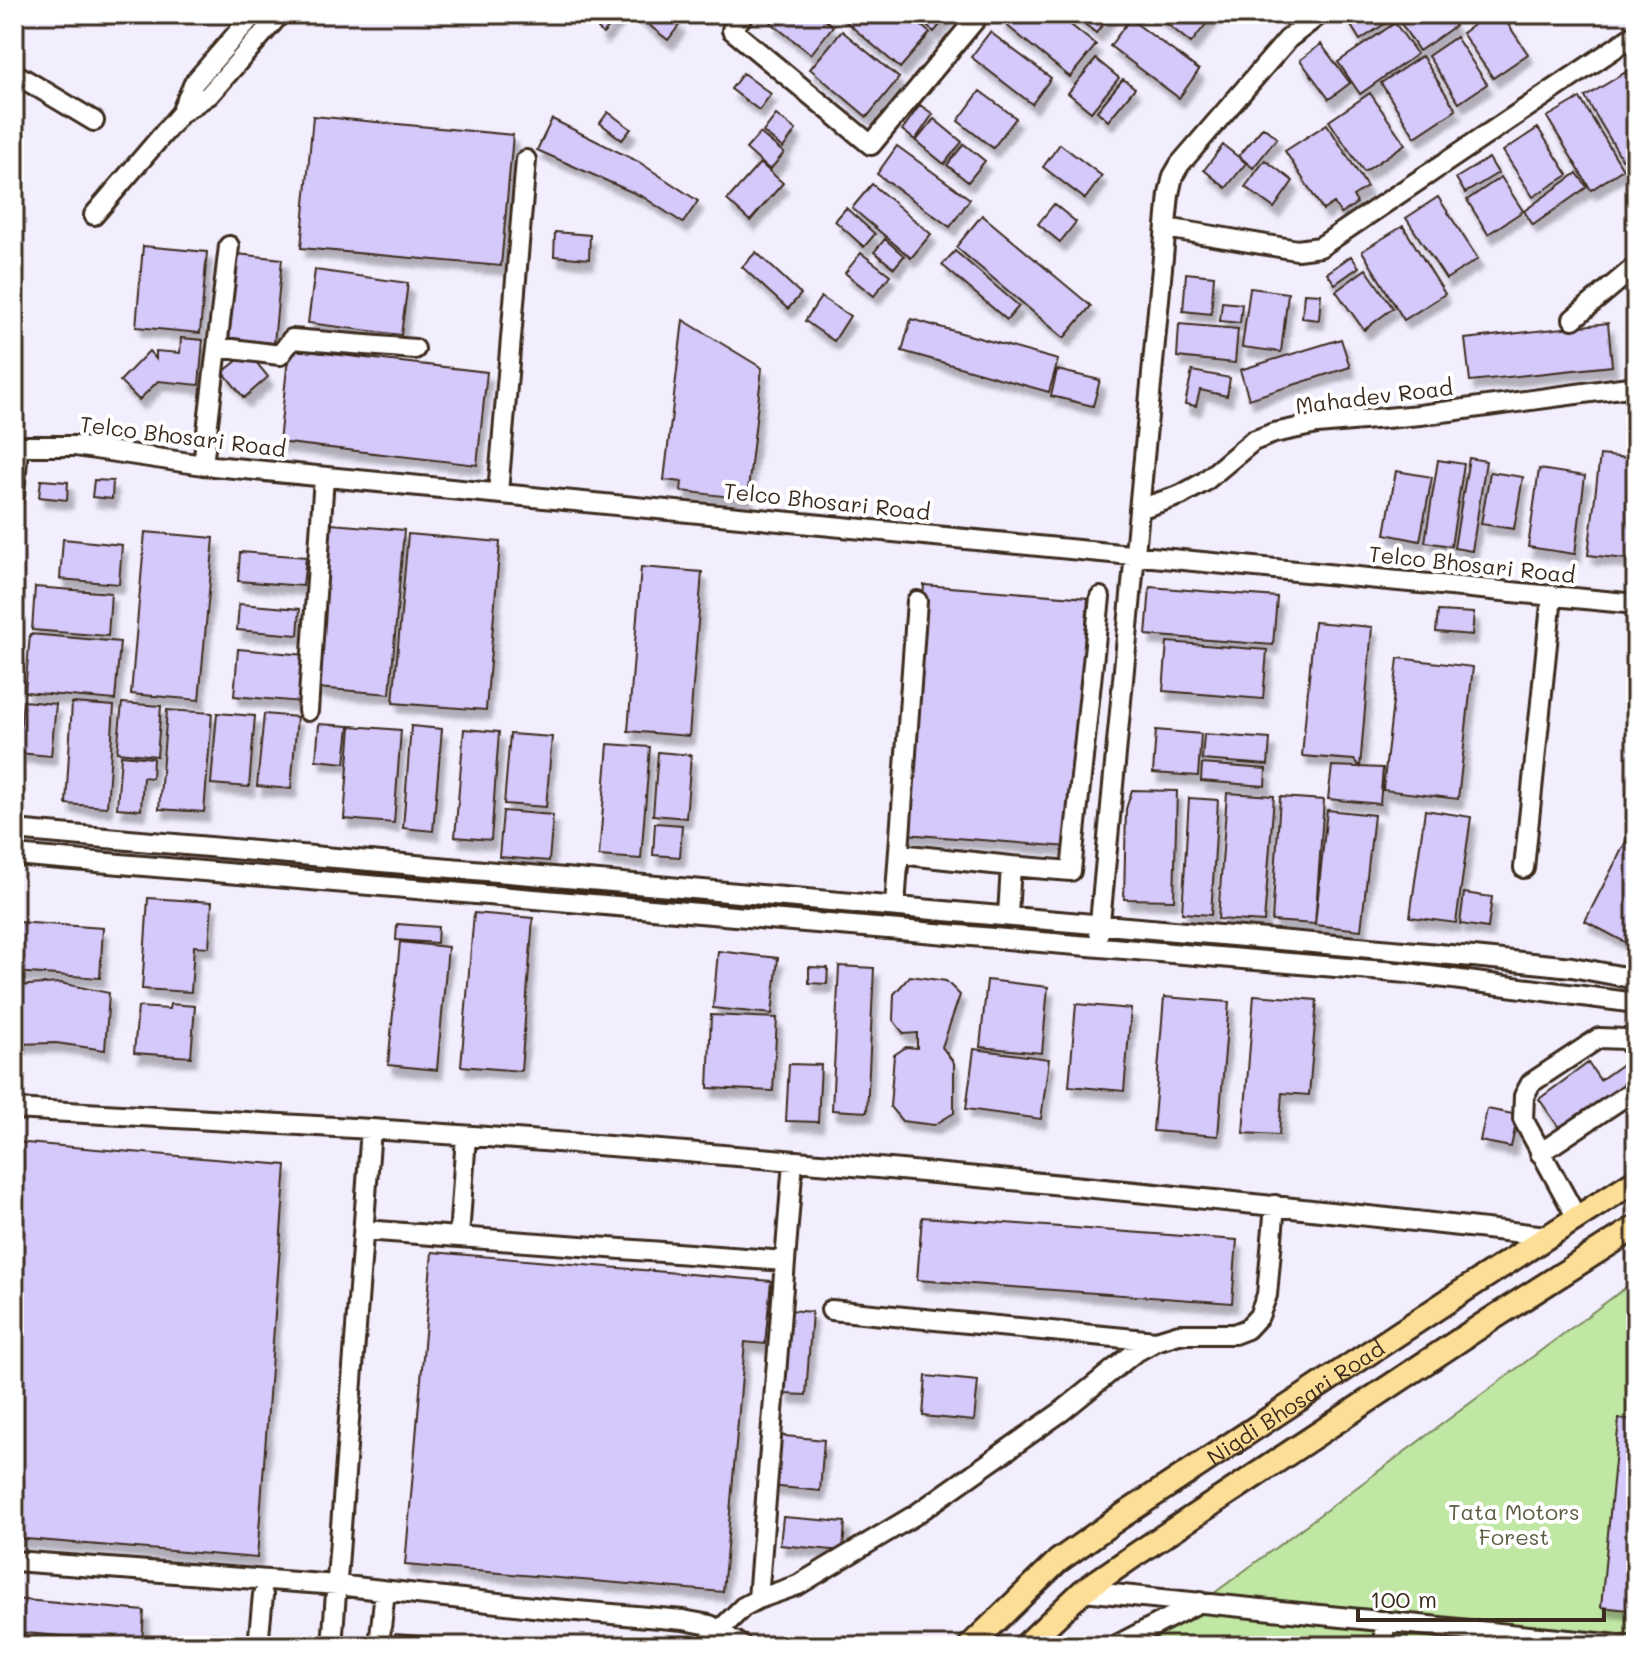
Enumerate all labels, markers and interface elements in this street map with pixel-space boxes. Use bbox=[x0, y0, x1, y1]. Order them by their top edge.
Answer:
street label: Mahadev Road bbox=[1294, 372, 1454, 420]
street label: Telco Bhosari Road bbox=[78, 409, 288, 463]
street label: Telco Bhosari Road bbox=[722, 476, 932, 526]
street label: Telco Bhosari Road bbox=[1367, 539, 1577, 589]
street label: Nigdi Bhosari Road bbox=[1201, 1333, 1389, 1471]
park label: Tata Motors Forest bbox=[1448, 1497, 1580, 1551]
scale bar bbox=[1358, 1572, 1604, 1622]
text: 100 m bbox=[1370, 1583, 1437, 1614]

